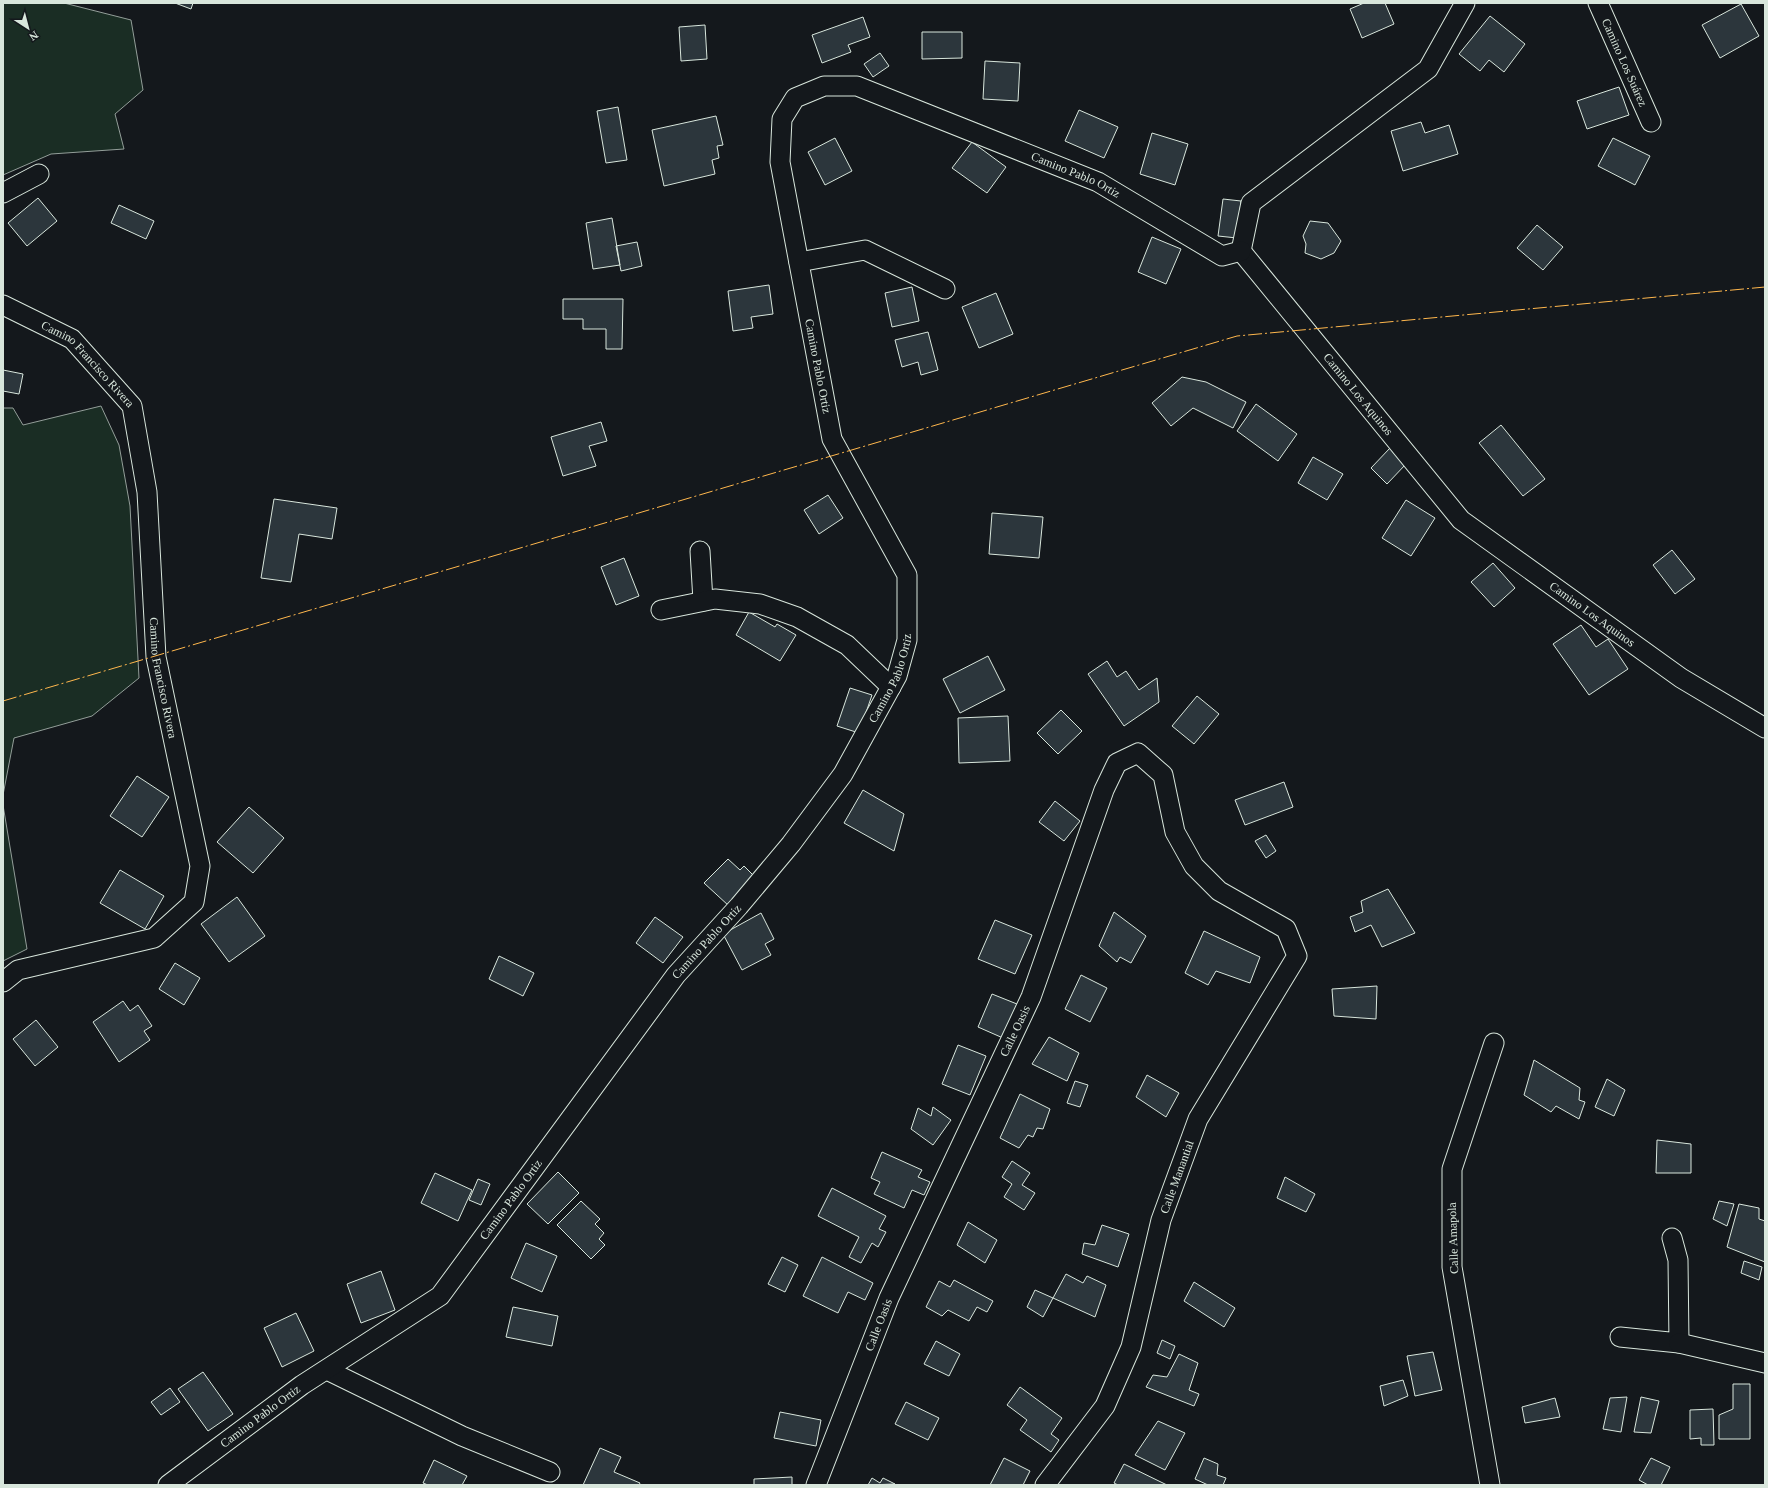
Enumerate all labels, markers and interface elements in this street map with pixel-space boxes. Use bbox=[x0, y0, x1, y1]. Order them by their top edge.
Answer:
north arrow bbox=[8, 8, 48, 48]
street label: Camino Los Suárez bbox=[1599, 16, 1650, 108]
text: N bbox=[27, 29, 41, 43]
street label: Camino Pablo Ortiz bbox=[1029, 149, 1123, 201]
street label: Camino Francisco Rivera bbox=[39, 318, 137, 411]
street label: Camino Pablo Ortiz bbox=[802, 318, 834, 414]
street label: Camino Los Aquinos bbox=[1320, 350, 1396, 438]
street label: Camino Los Aquinos bbox=[1547, 579, 1638, 650]
street label: Camino Francisco Rivera bbox=[147, 617, 180, 740]
street label: Camino Pablo Ortiz bbox=[866, 634, 914, 725]
street label: Camino Pablo Ortiz bbox=[669, 901, 744, 982]
street label: Calle Oasis bbox=[997, 1003, 1033, 1059]
street label: Calle Manantial bbox=[1157, 1138, 1197, 1216]
street label: Camino Pablo Ortiz bbox=[477, 1157, 545, 1242]
street label: Calle Amapola bbox=[1445, 1201, 1461, 1274]
street label: Calle Oasis bbox=[862, 1296, 895, 1353]
street label: Camino Pablo Ortiz bbox=[217, 1382, 303, 1451]

